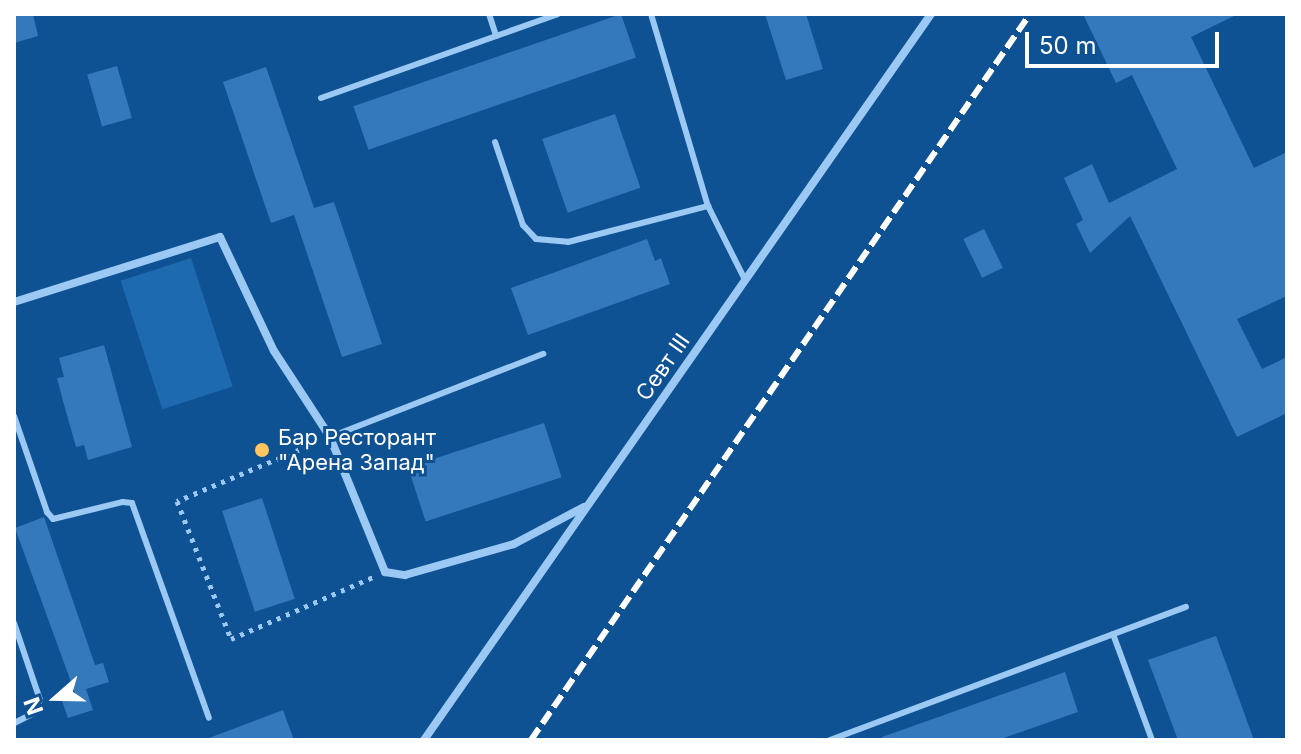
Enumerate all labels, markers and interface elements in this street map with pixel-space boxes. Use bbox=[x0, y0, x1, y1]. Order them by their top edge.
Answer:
scale bar bbox=[1029, 16, 1223, 66]
text: 50 m bbox=[1039, 31, 1097, 60]
street label: Севт III bbox=[631, 329, 695, 405]
place label: Бар Ресторант "Арена Запад" bbox=[278, 424, 436, 476]
marker: Бар Ресторант "Арена Запад" bbox=[253, 441, 271, 459]
north arrow bbox=[16, 658, 96, 738]
text: N bbox=[18, 694, 49, 719]

